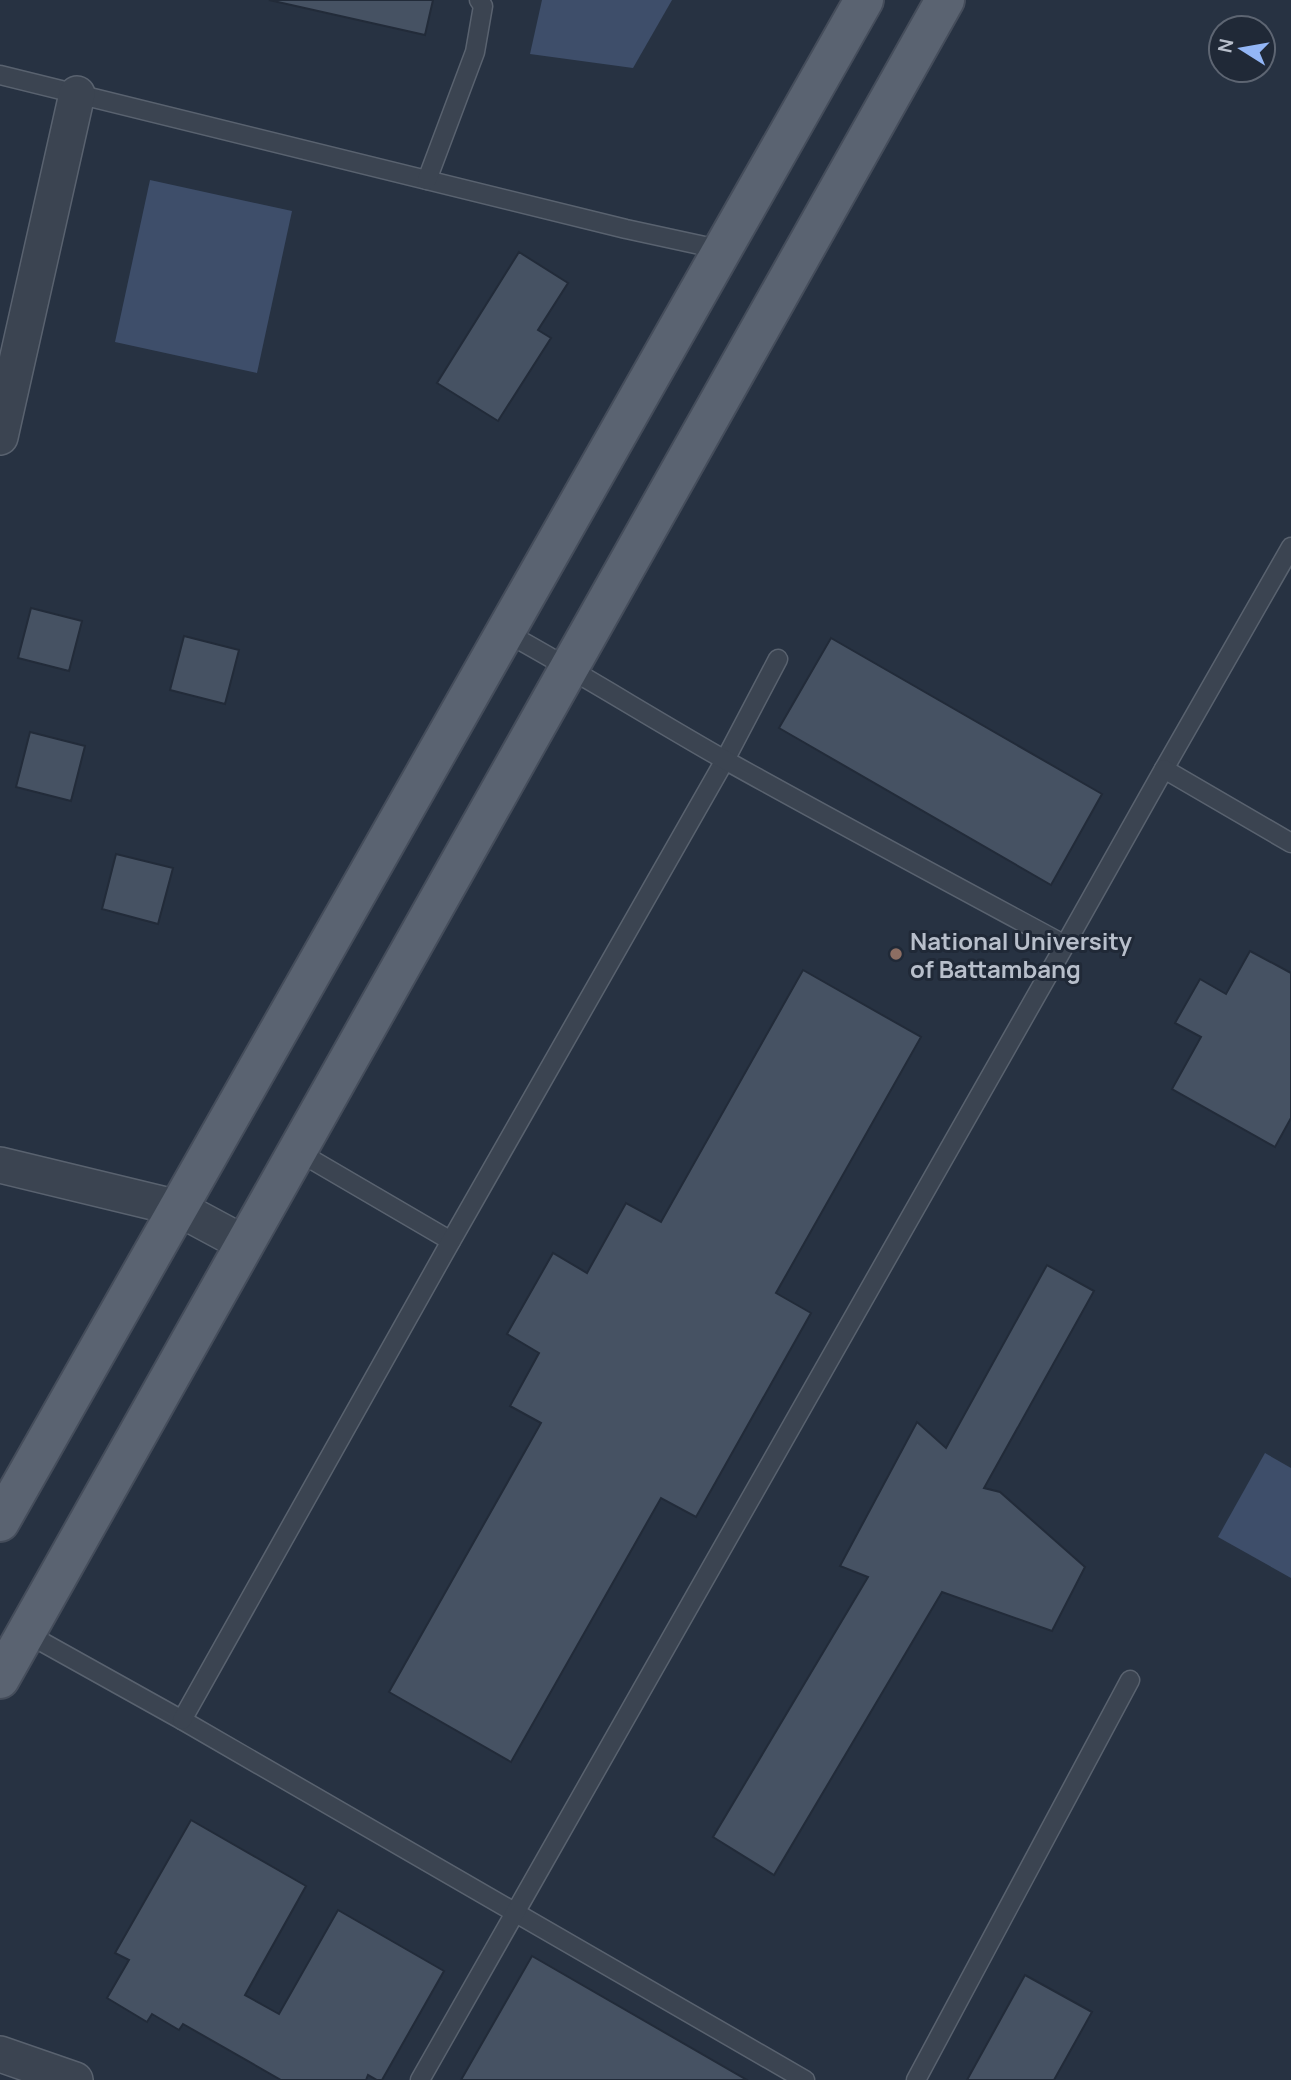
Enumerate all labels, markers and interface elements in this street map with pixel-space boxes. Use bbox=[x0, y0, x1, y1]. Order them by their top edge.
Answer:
north arrow bbox=[1207, 14, 1277, 84]
text: N bbox=[1211, 37, 1239, 55]
place label: National University of Battambang bbox=[910, 924, 1133, 985]
marker: National University of Battambang bbox=[888, 946, 904, 962]

